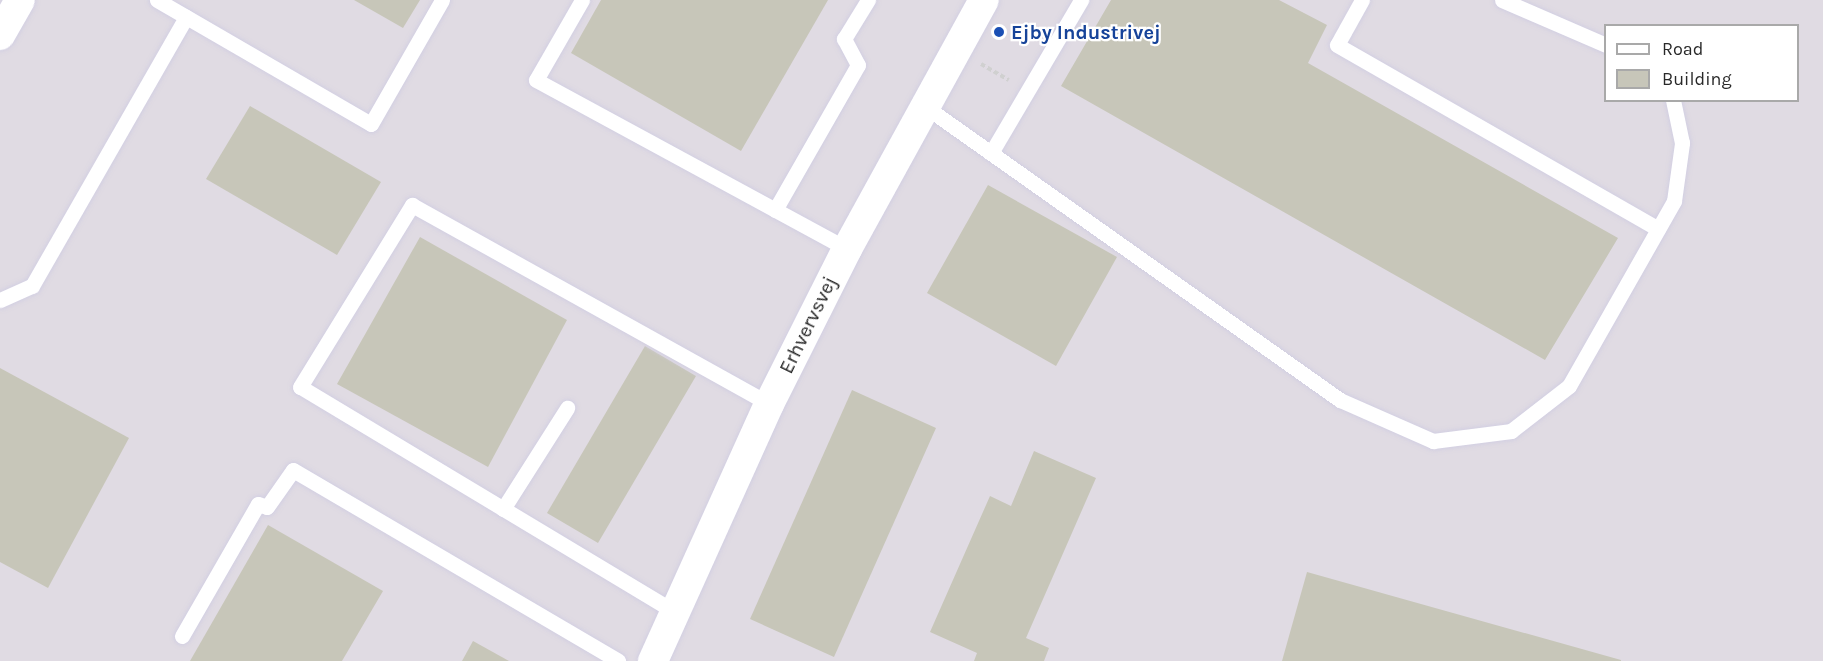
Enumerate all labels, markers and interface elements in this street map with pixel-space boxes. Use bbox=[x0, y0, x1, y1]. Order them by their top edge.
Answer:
place label: Ejby Industrivej bbox=[1011, 20, 1161, 44]
legend bbox=[1604, 24, 1799, 102]
marker: Ejby Industrivej bbox=[992, 25, 1006, 39]
text: Road bbox=[1662, 38, 1703, 60]
text: Building bbox=[1662, 68, 1732, 90]
street label: Erhvervsvej bbox=[774, 272, 842, 378]

